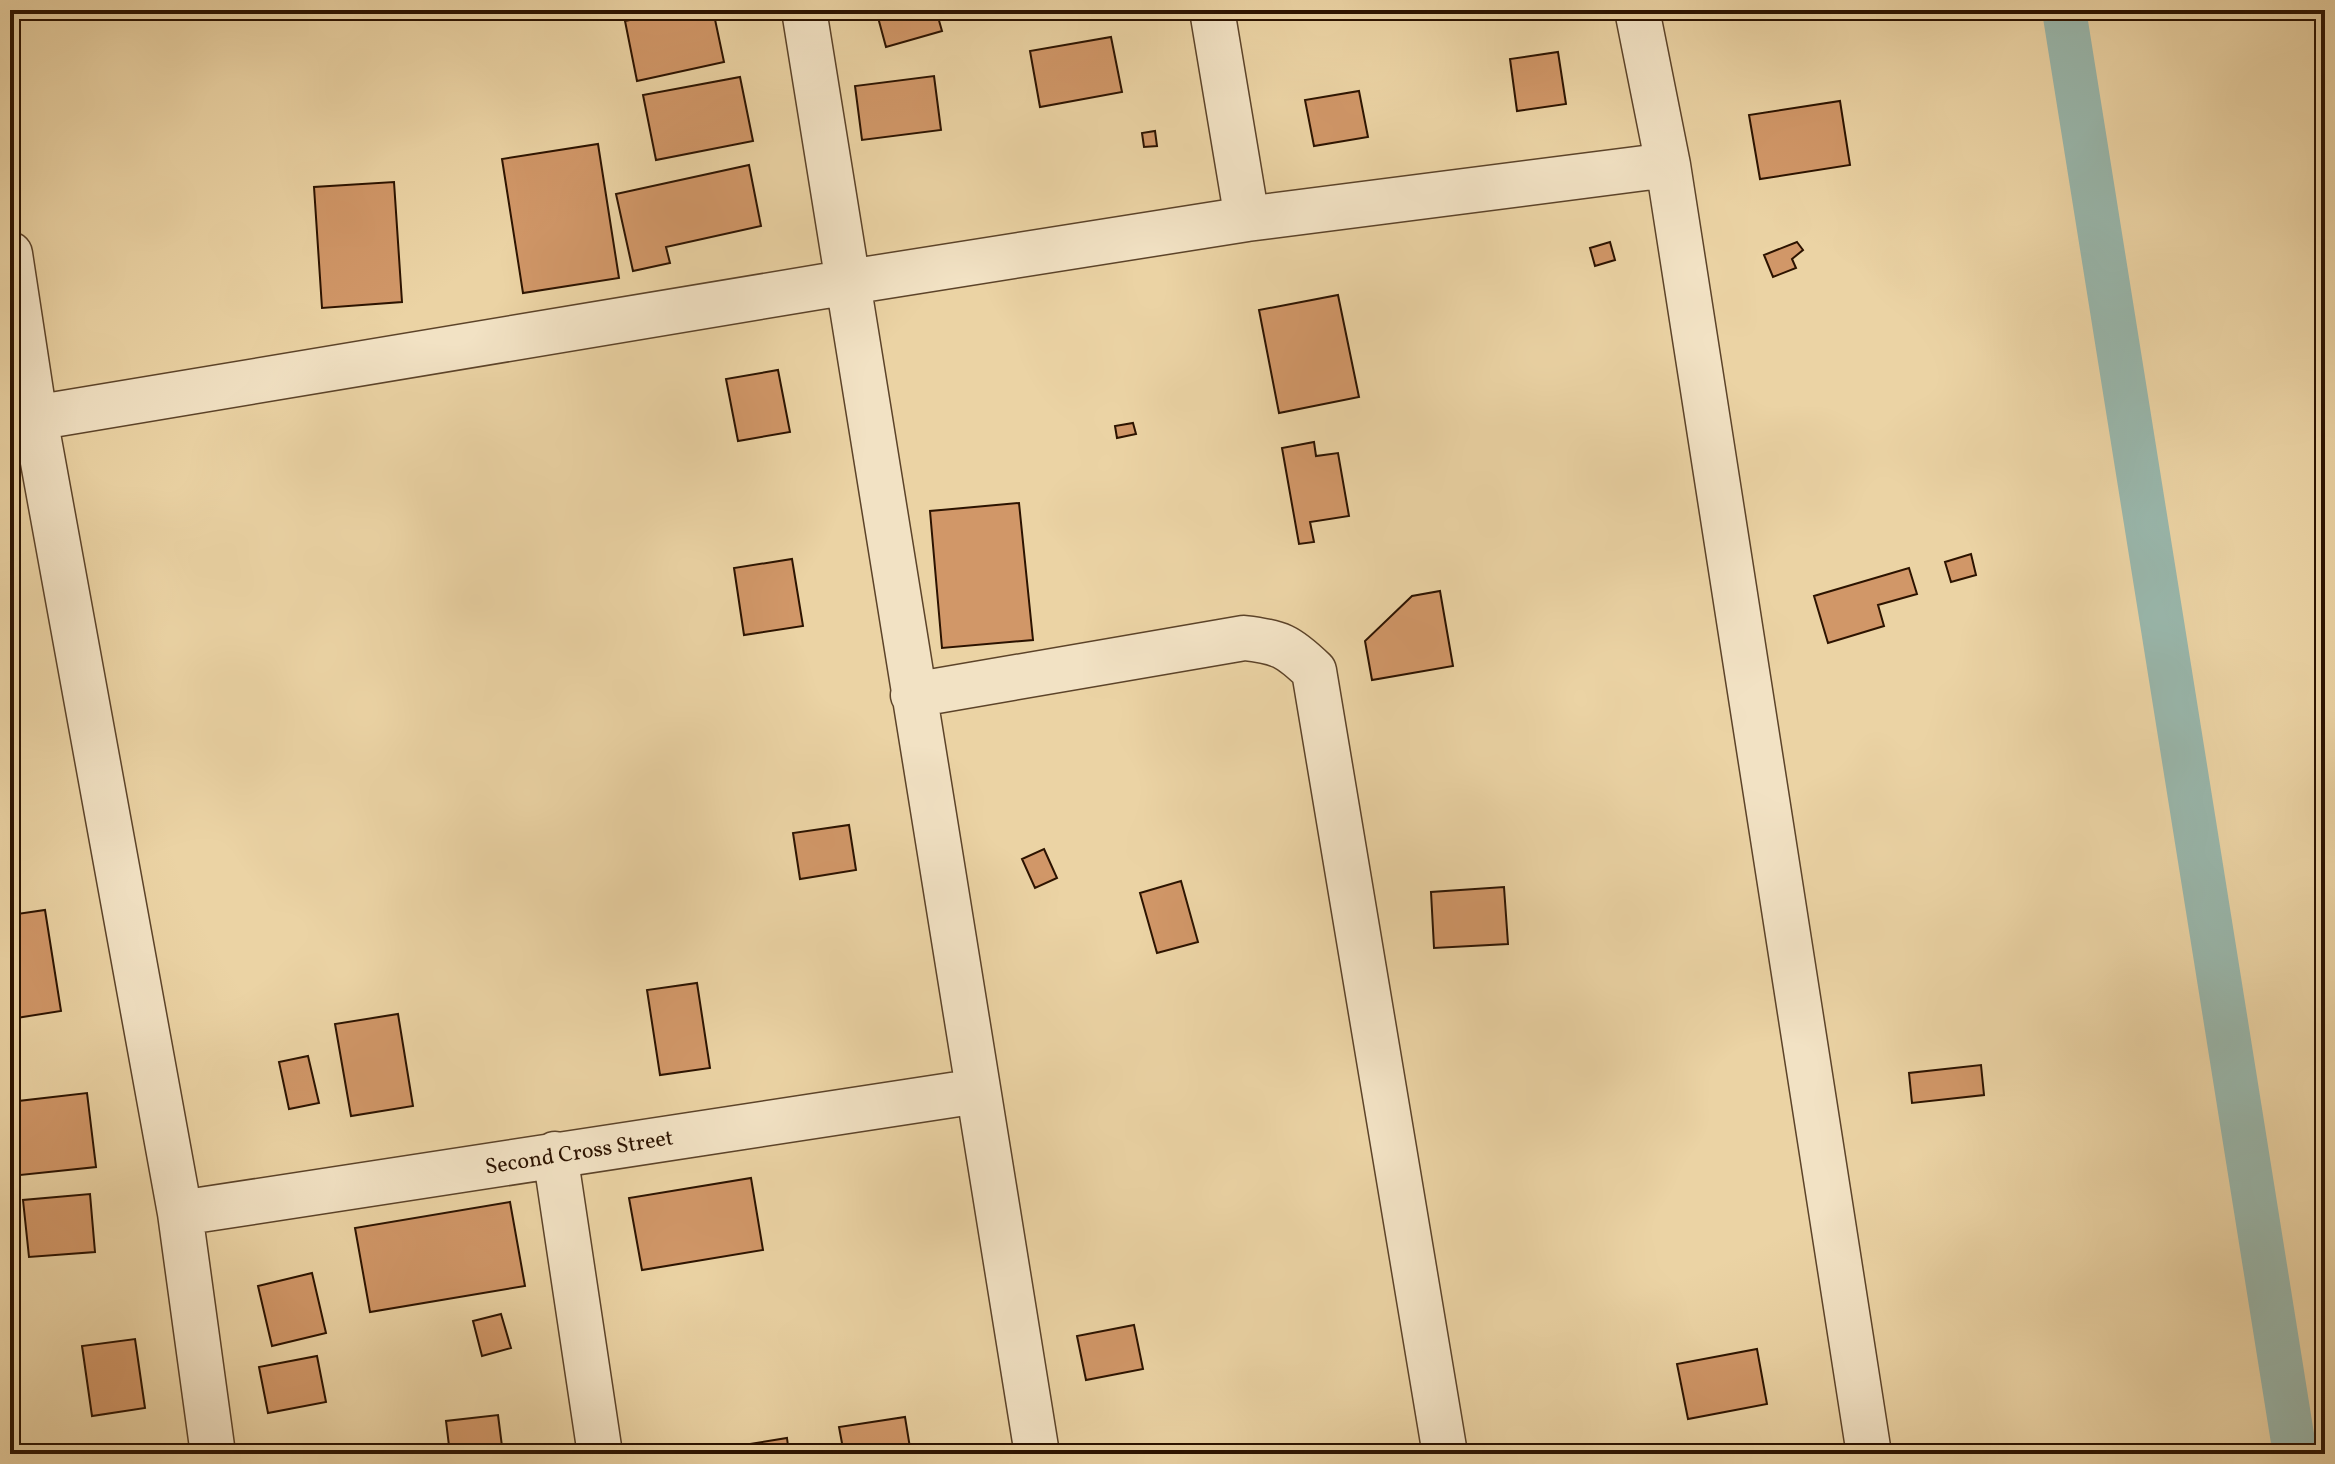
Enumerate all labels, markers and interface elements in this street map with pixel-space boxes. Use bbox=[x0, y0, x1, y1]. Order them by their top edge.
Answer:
street label: Second Cross Street bbox=[483, 1123, 676, 1184]

